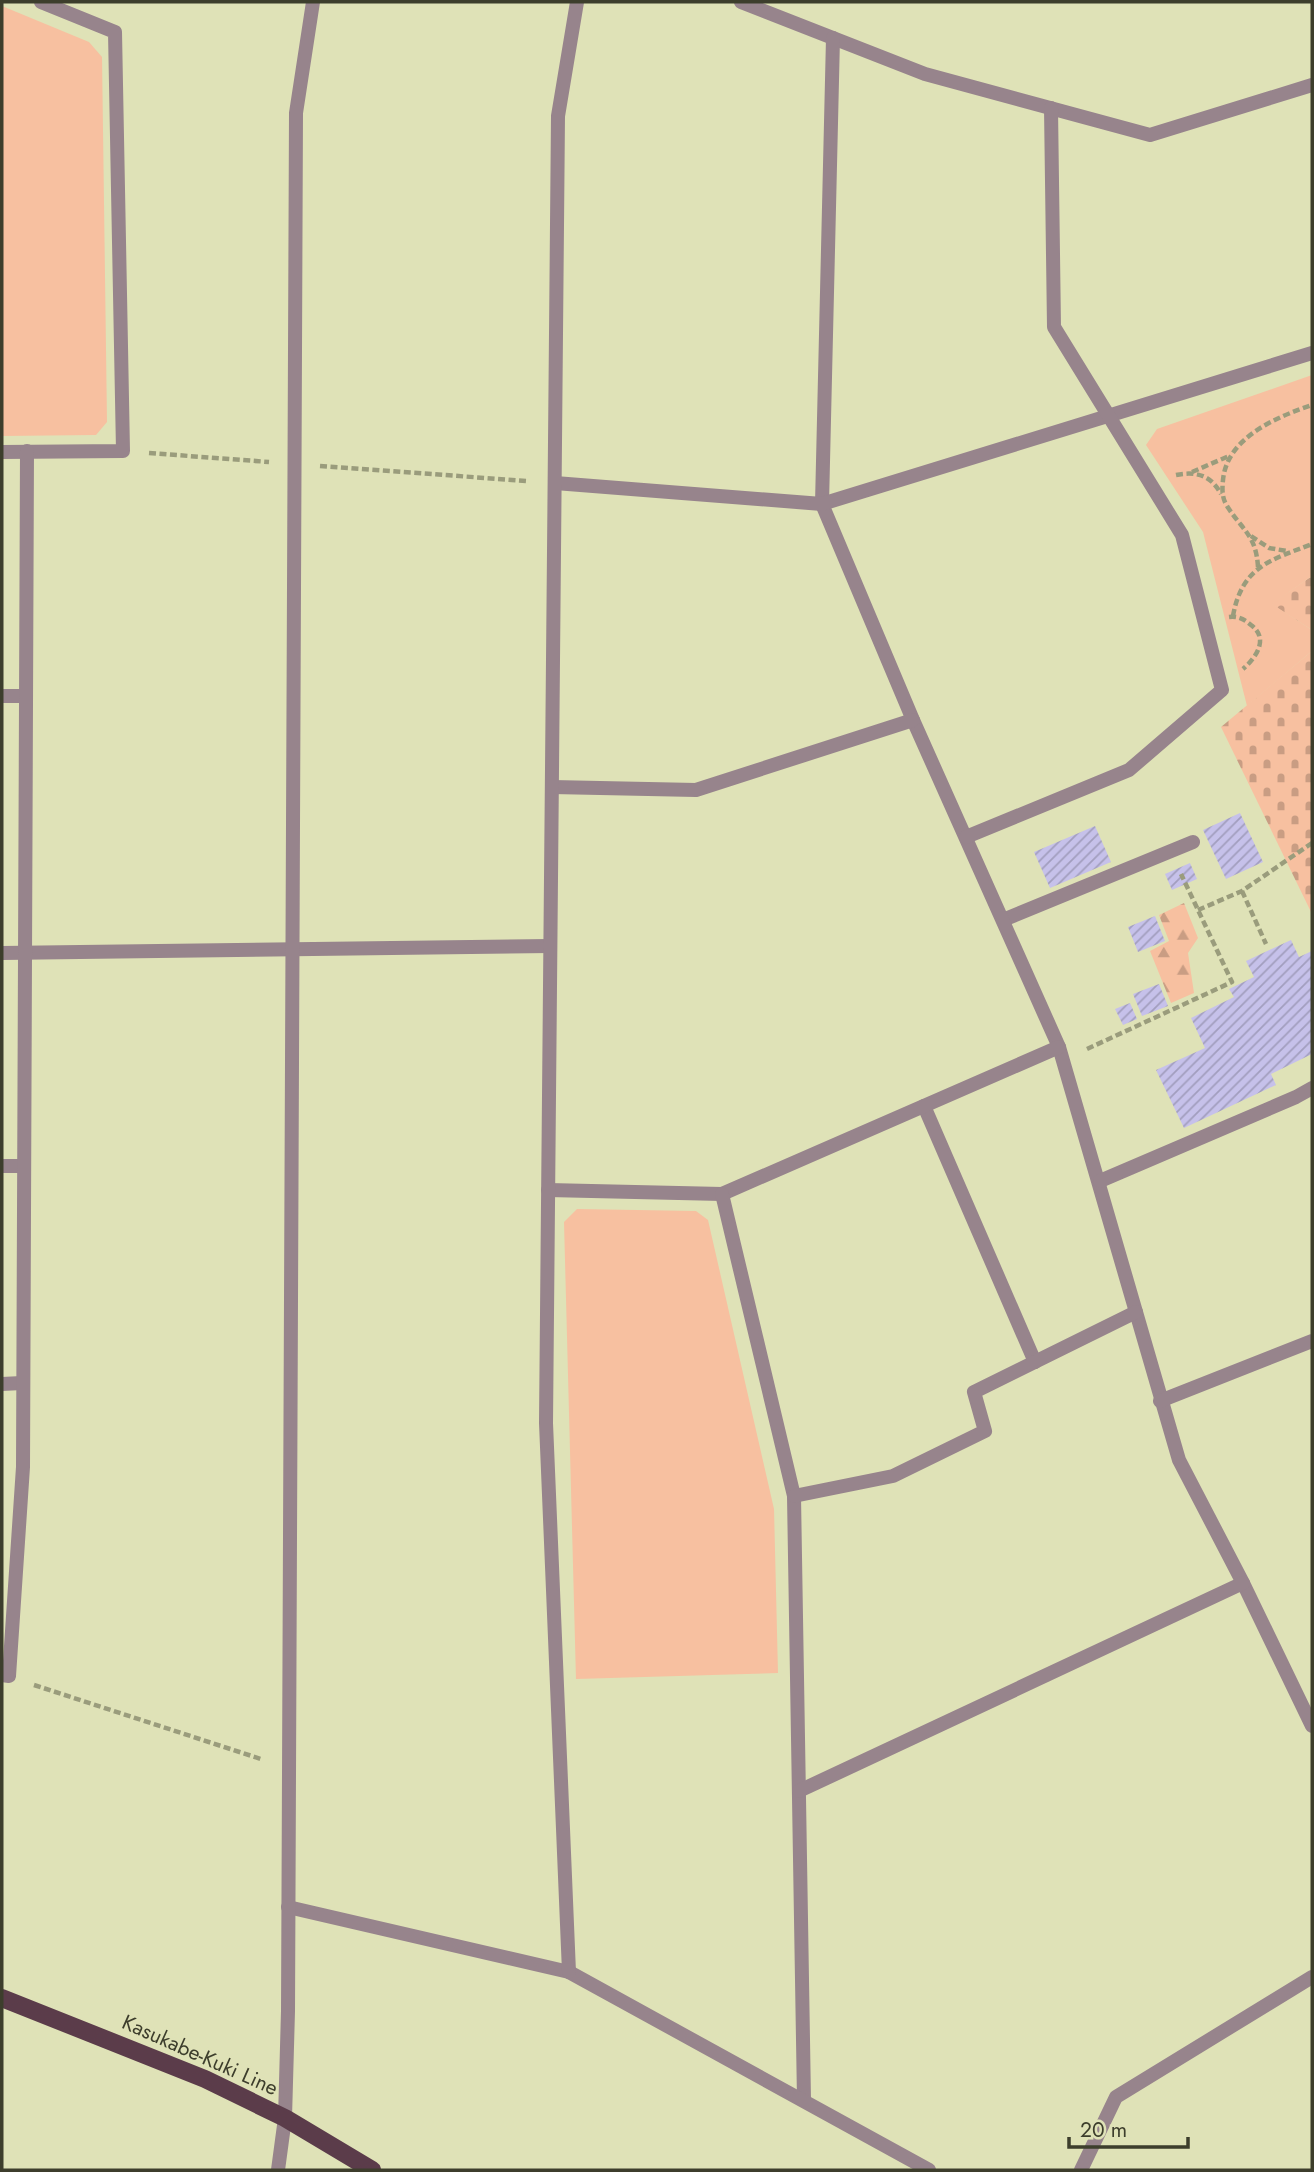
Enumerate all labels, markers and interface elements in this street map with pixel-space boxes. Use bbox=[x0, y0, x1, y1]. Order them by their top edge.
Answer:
street label: Kasukabe-Kuki Line bbox=[117, 2007, 283, 2103]
scale bar bbox=[1069, 2106, 1188, 2150]
text: 20 m bbox=[1080, 2115, 1127, 2145]

